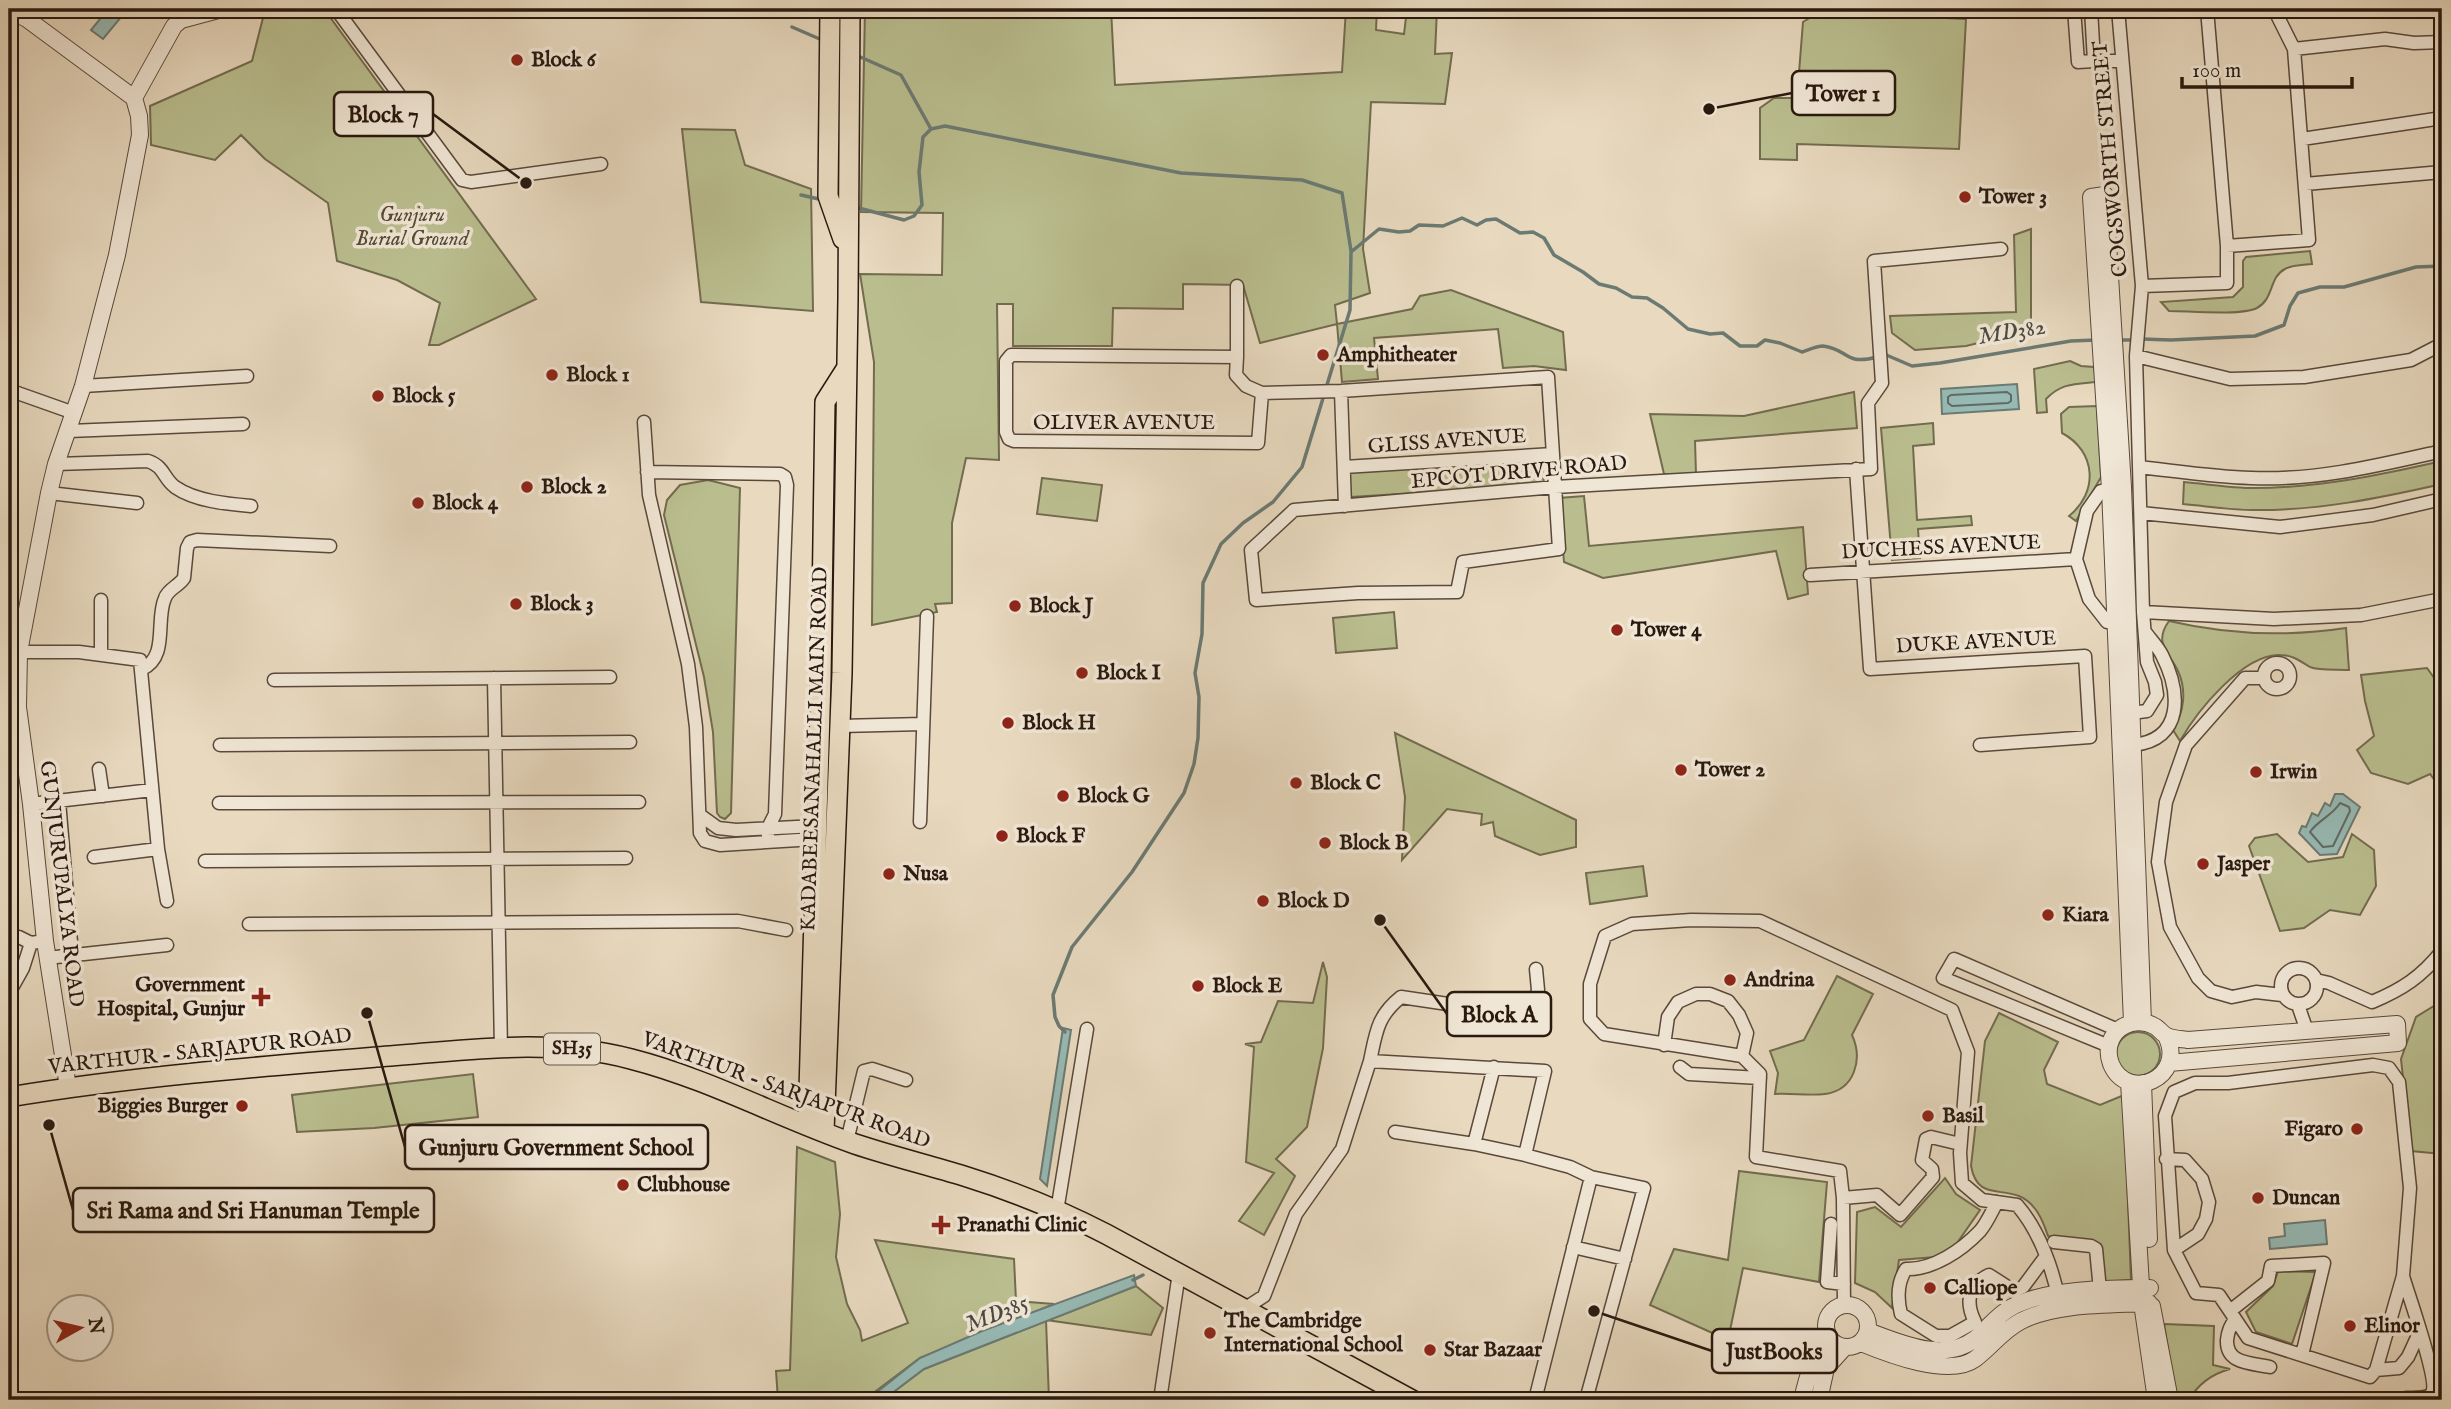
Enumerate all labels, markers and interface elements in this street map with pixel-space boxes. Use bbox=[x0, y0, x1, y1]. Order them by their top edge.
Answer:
street label: COGSWORTH STREET bbox=[2087, 39, 2135, 278]
scale bar bbox=[2182, 46, 2351, 90]
place label: Block 6 bbox=[531, 47, 597, 74]
marker: Block 6 bbox=[509, 52, 525, 68]
text: 100 m bbox=[2192, 58, 2241, 85]
callout: Tower 1 bbox=[1792, 71, 1895, 115]
text: Tower 1 bbox=[1805, 80, 1880, 109]
callout: Block 7 bbox=[334, 92, 433, 136]
text: Block 7 bbox=[347, 101, 419, 130]
place label: Tower 3 bbox=[1978, 184, 2047, 211]
marker: Tower 3 bbox=[1957, 189, 1973, 205]
park label: Gunjuru Burial Ground bbox=[355, 202, 471, 253]
water label: MD382 bbox=[1976, 312, 2048, 352]
place label: Amphitheater bbox=[1336, 342, 1457, 369]
marker: Amphitheater bbox=[1315, 347, 1331, 363]
place label: Block 1 bbox=[566, 362, 630, 389]
marker: Block 1 bbox=[544, 367, 560, 383]
place label: Block 5 bbox=[392, 383, 456, 410]
marker: Block 5 bbox=[370, 388, 386, 404]
street label: OLIVER AVENUE bbox=[1033, 410, 1215, 437]
street label: GLISS AVENUE bbox=[1367, 423, 1527, 461]
street label: EPCOT DRIVE ROAD bbox=[1410, 450, 1628, 496]
place label: Block 2 bbox=[541, 474, 607, 501]
marker: Block 2 bbox=[519, 479, 535, 495]
place label: Block 4 bbox=[432, 490, 499, 517]
marker: Block 4 bbox=[410, 495, 426, 511]
street label: DUCHESS AVENUE bbox=[1840, 529, 2042, 567]
street label: KADABEESANAHALLI MAIN ROAD bbox=[795, 566, 835, 932]
place label: Block 3 bbox=[530, 591, 594, 618]
place label: Block J bbox=[1029, 593, 1094, 620]
marker: Block 3 bbox=[508, 596, 524, 612]
marker: Block J bbox=[1007, 598, 1023, 614]
place label: Tower 4 bbox=[1630, 617, 1702, 644]
marker: Tower 4 bbox=[1609, 622, 1625, 638]
street label: DUKE AVENUE bbox=[1895, 625, 2057, 661]
place label: Block I bbox=[1096, 660, 1161, 687]
marker: Block I bbox=[1074, 665, 1090, 681]
place label: Block H bbox=[1022, 710, 1096, 737]
marker: Block H bbox=[1000, 715, 1016, 731]
place label: Tower 2 bbox=[1694, 757, 1765, 784]
street label: GUNJURUPALYA ROAD bbox=[32, 759, 90, 1009]
place label: Irwin bbox=[2270, 759, 2317, 786]
marker: Tower 2 bbox=[1673, 762, 1689, 778]
marker: Irwin bbox=[2248, 764, 2264, 780]
place label: Block C bbox=[1310, 770, 1381, 797]
marker: Block C bbox=[1288, 775, 1304, 791]
place label: Block G bbox=[1077, 783, 1150, 810]
marker: Block G bbox=[1055, 788, 1071, 804]
place label: Block F bbox=[1016, 823, 1086, 850]
marker: Block F bbox=[994, 828, 1010, 844]
place label: Block B bbox=[1339, 830, 1409, 857]
marker: Block B bbox=[1317, 835, 1333, 851]
place label: Jasper bbox=[2214, 851, 2270, 878]
marker: Jasper bbox=[2195, 856, 2211, 872]
place label: Nusa bbox=[902, 861, 949, 888]
marker: Nusa bbox=[881, 866, 897, 882]
place label: Block D bbox=[1277, 888, 1350, 915]
marker: Block D bbox=[1255, 893, 1271, 909]
place label: Kiara bbox=[2062, 902, 2110, 929]
marker: Kiara bbox=[2040, 907, 2056, 923]
place label: Andrina bbox=[1743, 967, 1815, 994]
place label: Government Hospital, Gunjur bbox=[97, 972, 246, 1023]
marker: Andrina bbox=[1722, 972, 1738, 988]
place label: Block E bbox=[1212, 973, 1283, 1000]
marker: Block E bbox=[1190, 978, 1206, 994]
marker: Government Hospital, Gunjur bbox=[251, 987, 271, 1007]
callout: Block A bbox=[1447, 992, 1551, 1036]
text: Block A bbox=[1461, 1001, 1539, 1030]
street label: VARTHUR - SARJAPUR ROAD bbox=[46, 1023, 353, 1081]
street label: VARTHUR - SARJAPUR ROAD bbox=[637, 1026, 934, 1156]
road number: SH35 bbox=[544, 1034, 600, 1064]
place label: Biggies Burger bbox=[97, 1093, 228, 1120]
marker: Biggies Burger bbox=[234, 1098, 250, 1114]
place label: Basil bbox=[1942, 1103, 1985, 1130]
marker: Basil bbox=[1920, 1108, 1936, 1124]
place label: Figaro bbox=[2285, 1116, 2344, 1143]
marker: Figaro bbox=[2349, 1121, 2365, 1137]
callout: Gunjuru Government School bbox=[405, 1125, 708, 1169]
text: Gunjuru Government School bbox=[418, 1134, 694, 1163]
place label: Clubhouse bbox=[637, 1172, 730, 1199]
marker: Clubhouse bbox=[615, 1177, 631, 1193]
place label: Duncan bbox=[2272, 1185, 2340, 1212]
callout: Sri Rama and Sri Hanuman Temple bbox=[73, 1188, 434, 1232]
marker: Duncan bbox=[2250, 1190, 2266, 1206]
text: Sri Rama and Sri Hanuman Temple bbox=[86, 1197, 420, 1226]
place label: Pranathi Clinic bbox=[957, 1212, 1087, 1239]
marker: Pranathi Clinic bbox=[931, 1215, 951, 1235]
place label: Calliope bbox=[1944, 1275, 2018, 1302]
marker: Calliope bbox=[1922, 1280, 1938, 1296]
water label: MD385 bbox=[961, 1288, 1033, 1340]
north arrow bbox=[46, 1294, 116, 1364]
place label: The Cambridge International School bbox=[1223, 1308, 1404, 1359]
place label: Elinor bbox=[2364, 1313, 2420, 1340]
text: N bbox=[82, 1315, 108, 1336]
marker: Elinor bbox=[2342, 1318, 2358, 1334]
marker: The Cambridge International School bbox=[1202, 1325, 1218, 1341]
callout: JustBooks bbox=[1712, 1329, 1837, 1373]
place label: Star Bazaar bbox=[1444, 1337, 1542, 1364]
text: JustBooks bbox=[1723, 1338, 1823, 1367]
marker: Star Bazaar bbox=[1422, 1342, 1438, 1358]

